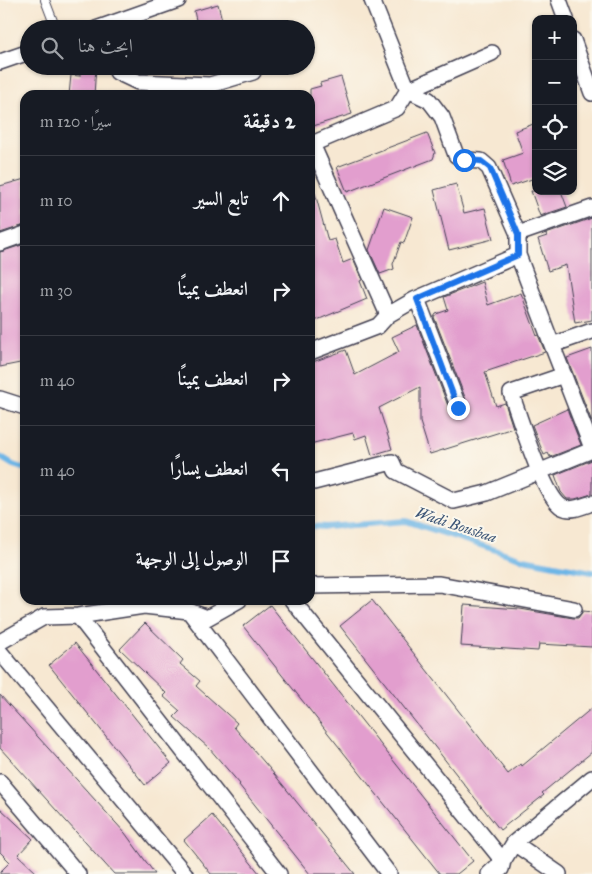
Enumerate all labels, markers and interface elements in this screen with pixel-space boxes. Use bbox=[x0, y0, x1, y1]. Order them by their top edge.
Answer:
map controls bbox=[532, 15, 577, 195]
button: + bbox=[532, 15, 577, 60]
search box bbox=[20, 20, 315, 75]
icon: search bbox=[38, 34, 66, 62]
text: ابحث هنا bbox=[78, 34, 133, 57]
button: − bbox=[532, 60, 577, 105]
button: locate bbox=[532, 105, 577, 150]
text: 2 دقيقة bbox=[243, 108, 295, 134]
text: سيرًا · 120 m bbox=[40, 112, 112, 131]
route start bbox=[453, 149, 476, 172]
button: layers bbox=[532, 150, 577, 195]
text: تابع السير bbox=[194, 187, 248, 210]
icon: ahead bbox=[267, 187, 295, 215]
text: 10 m bbox=[40, 191, 72, 210]
text: انعطف يمينًا bbox=[178, 277, 248, 300]
icon: right bbox=[267, 277, 295, 305]
text: 30 m bbox=[40, 281, 73, 300]
text: انعطف يمينًا bbox=[178, 367, 248, 390]
icon: right bbox=[267, 367, 295, 395]
text: 40 m bbox=[40, 371, 75, 390]
route end bbox=[447, 397, 470, 420]
text: انعطف يسارًا bbox=[170, 457, 248, 480]
icon: left bbox=[267, 457, 295, 485]
text: 40 m bbox=[40, 461, 75, 480]
water label: Wadi Bousbaa bbox=[413, 503, 499, 547]
text: الوصول إلى الوجهة bbox=[136, 547, 248, 570]
icon: arrive bbox=[267, 547, 295, 575]

